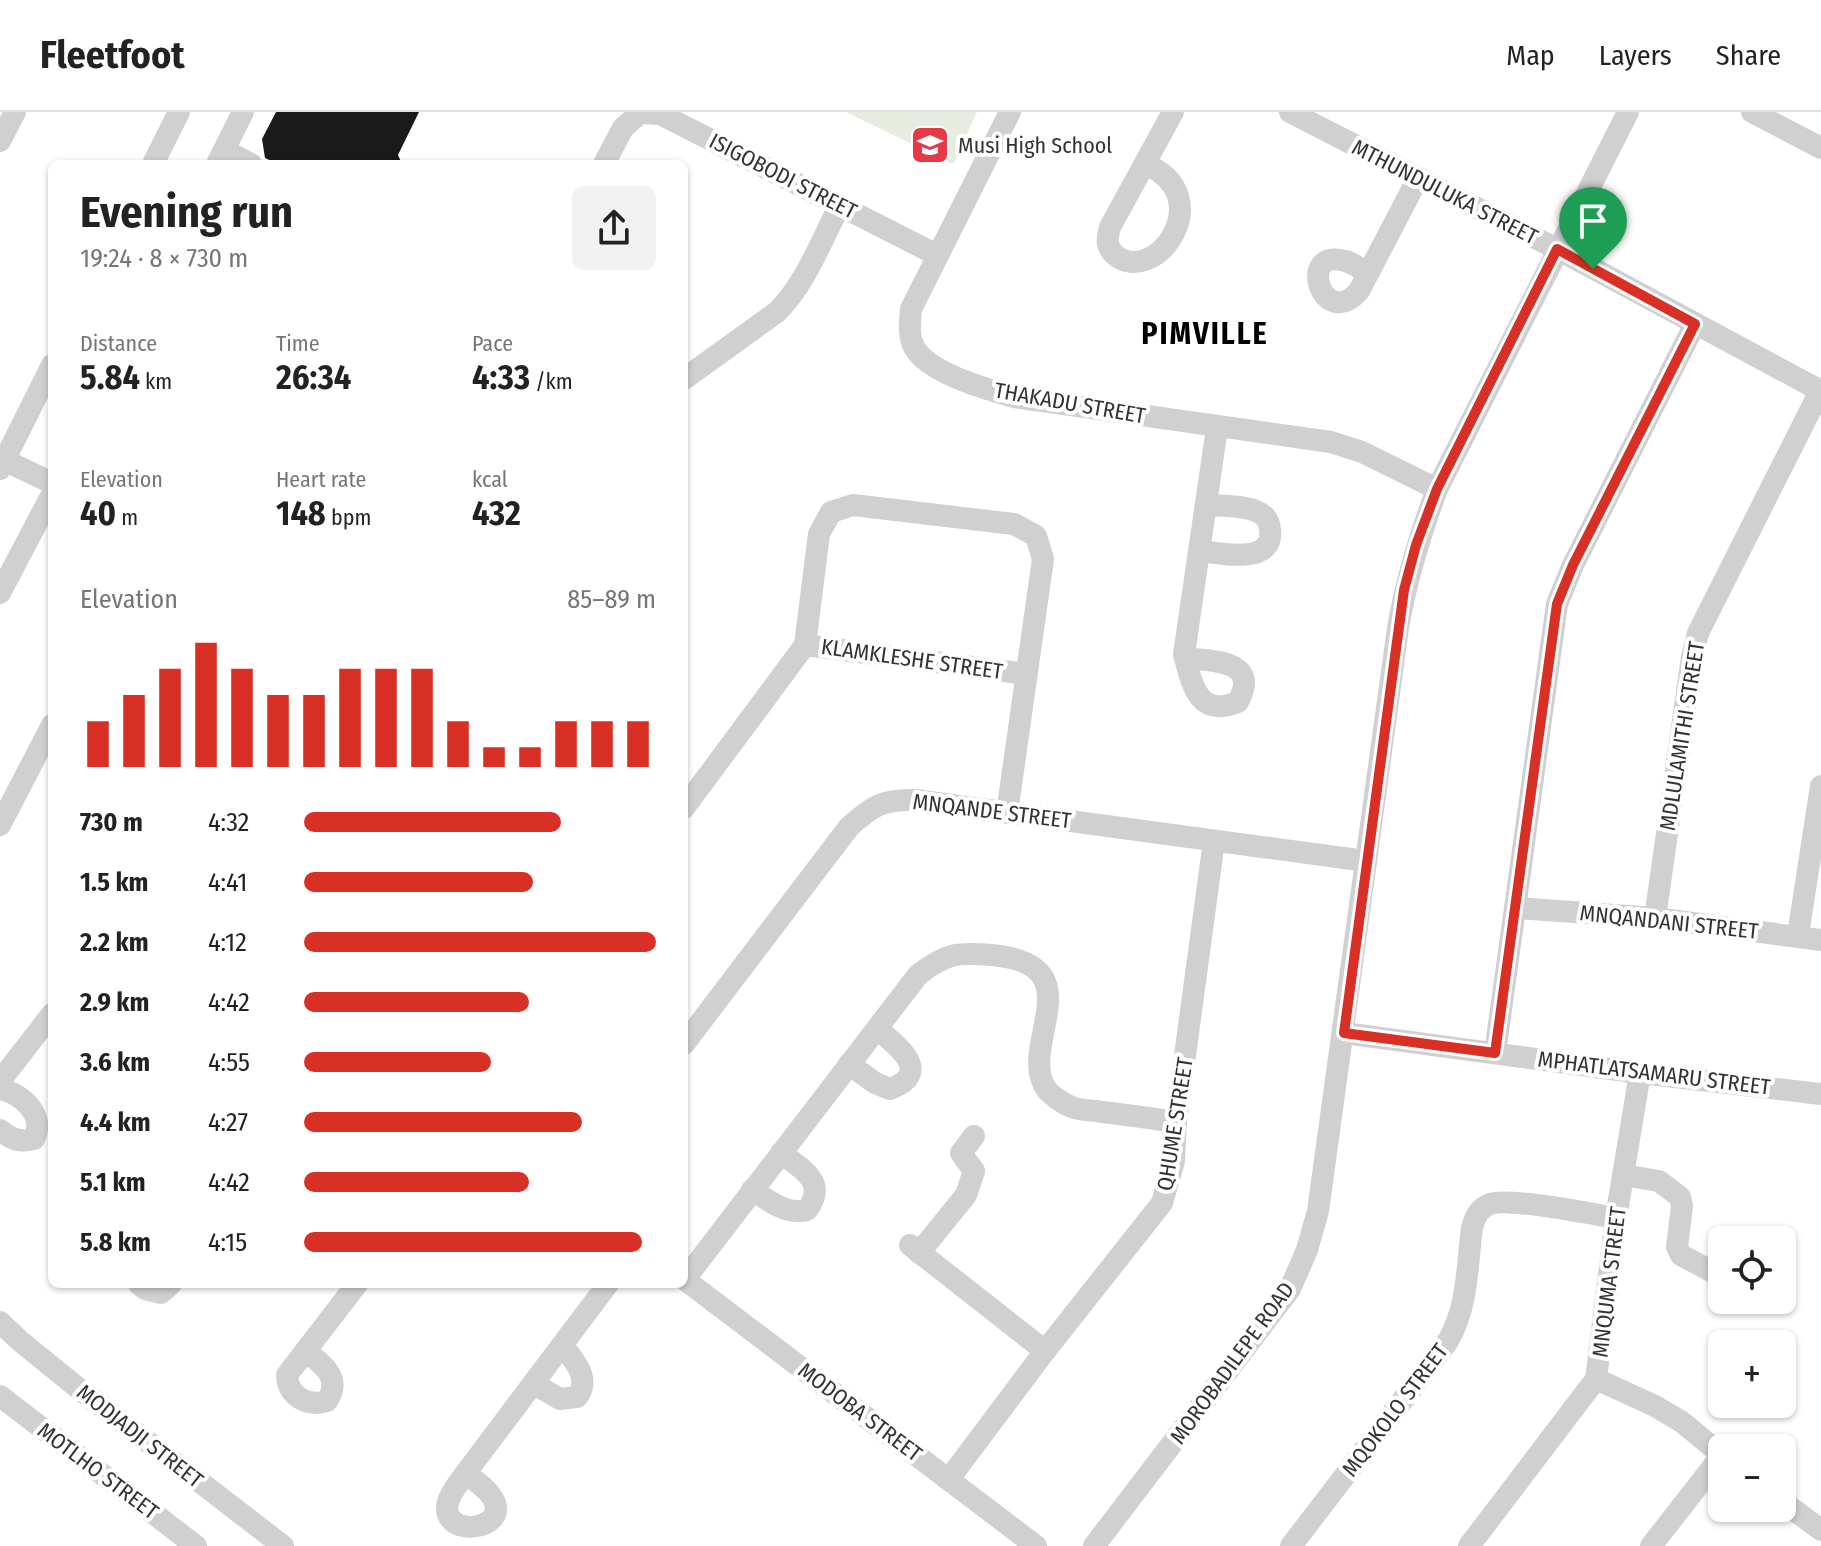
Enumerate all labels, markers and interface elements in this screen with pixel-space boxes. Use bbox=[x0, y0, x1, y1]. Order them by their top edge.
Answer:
text: Fleetfoot bbox=[40, 32, 185, 78]
text: Map bbox=[1506, 39, 1555, 72]
text: Layers bbox=[1599, 39, 1672, 72]
text: Share bbox=[1716, 39, 1781, 72]
school or university icon: Musi High School bbox=[909, 124, 951, 166]
street label: ISIGOBODI STREET bbox=[705, 127, 862, 225]
place label: Musi High School bbox=[958, 132, 1112, 159]
street label: MTHUNDULUKA STREET bbox=[1348, 133, 1543, 251]
text: Evening run bbox=[80, 186, 293, 239]
button: share bbox=[572, 186, 656, 270]
pin bbox=[1559, 187, 1627, 269]
icon: arrive bbox=[1571, 199, 1615, 243]
text: 19:24 · 8 × 730 m bbox=[80, 243, 248, 274]
district label: PIMVILLE bbox=[1141, 316, 1269, 352]
text: Distance bbox=[80, 330, 157, 357]
text: Time bbox=[276, 330, 320, 357]
text: Pace bbox=[472, 330, 513, 357]
text: 5.84 bbox=[80, 357, 140, 398]
text: 26:34 bbox=[276, 357, 351, 398]
text: 4:33 bbox=[472, 357, 530, 398]
text: km bbox=[140, 368, 172, 395]
text: /km bbox=[530, 368, 573, 395]
street label: THAKADU STREET bbox=[993, 376, 1148, 430]
text: Elevation bbox=[80, 466, 163, 493]
text: Heart rate bbox=[276, 466, 366, 493]
text: kcal bbox=[472, 466, 508, 493]
text: 40 bbox=[80, 493, 116, 534]
text: 148 bbox=[276, 493, 326, 534]
text: 432 bbox=[472, 493, 521, 534]
text: m bbox=[116, 504, 138, 531]
text: bpm bbox=[326, 504, 371, 531]
text: Elevation bbox=[80, 584, 178, 615]
text: 85–89 m bbox=[567, 584, 656, 615]
street label: KLAMKLESHE STREET bbox=[819, 633, 1005, 685]
street label: MDLULAMITHI STREET bbox=[1654, 639, 1710, 833]
street label: MNQANDE STREET bbox=[911, 788, 1073, 834]
text: 730 m bbox=[80, 807, 143, 838]
text: 4:32 bbox=[208, 807, 249, 838]
text: 1.5 km bbox=[80, 867, 148, 898]
text: 4:41 bbox=[208, 867, 247, 898]
street label: MNQANDANI STREET bbox=[1578, 899, 1760, 945]
text: 2.2 km bbox=[80, 927, 149, 958]
text: 4:12 bbox=[208, 927, 247, 958]
text: 2.9 km bbox=[80, 987, 149, 1018]
text: 4:42 bbox=[208, 987, 250, 1018]
street label: MPHATLATSAMARU STREET bbox=[1536, 1045, 1773, 1101]
text: 3.6 km bbox=[80, 1047, 150, 1078]
text: 4:55 bbox=[208, 1047, 250, 1078]
street label: QHUME STREET bbox=[1151, 1055, 1199, 1193]
text: 4.4 km bbox=[80, 1107, 151, 1138]
text: 4:27 bbox=[208, 1107, 248, 1138]
text: 5.1 km bbox=[80, 1167, 146, 1198]
text: 4:42 bbox=[208, 1167, 250, 1198]
street label: MNQUMA STREET bbox=[1586, 1204, 1632, 1359]
map controls bbox=[1708, 1226, 1796, 1522]
button: locate bbox=[1708, 1226, 1796, 1314]
text: 5.8 km bbox=[80, 1227, 151, 1258]
text: 4:15 bbox=[208, 1227, 247, 1258]
street label: MOROBADILEPE ROAD bbox=[1164, 1277, 1300, 1449]
button: + bbox=[1708, 1330, 1796, 1418]
street label: MQOKOLO STREET bbox=[1336, 1338, 1454, 1482]
street label: MODOBA STREET bbox=[793, 1357, 928, 1468]
street label: MODJADJI STREET bbox=[72, 1378, 209, 1494]
street label: MOTLHO STREET bbox=[32, 1417, 164, 1526]
button: − bbox=[1708, 1434, 1796, 1522]

